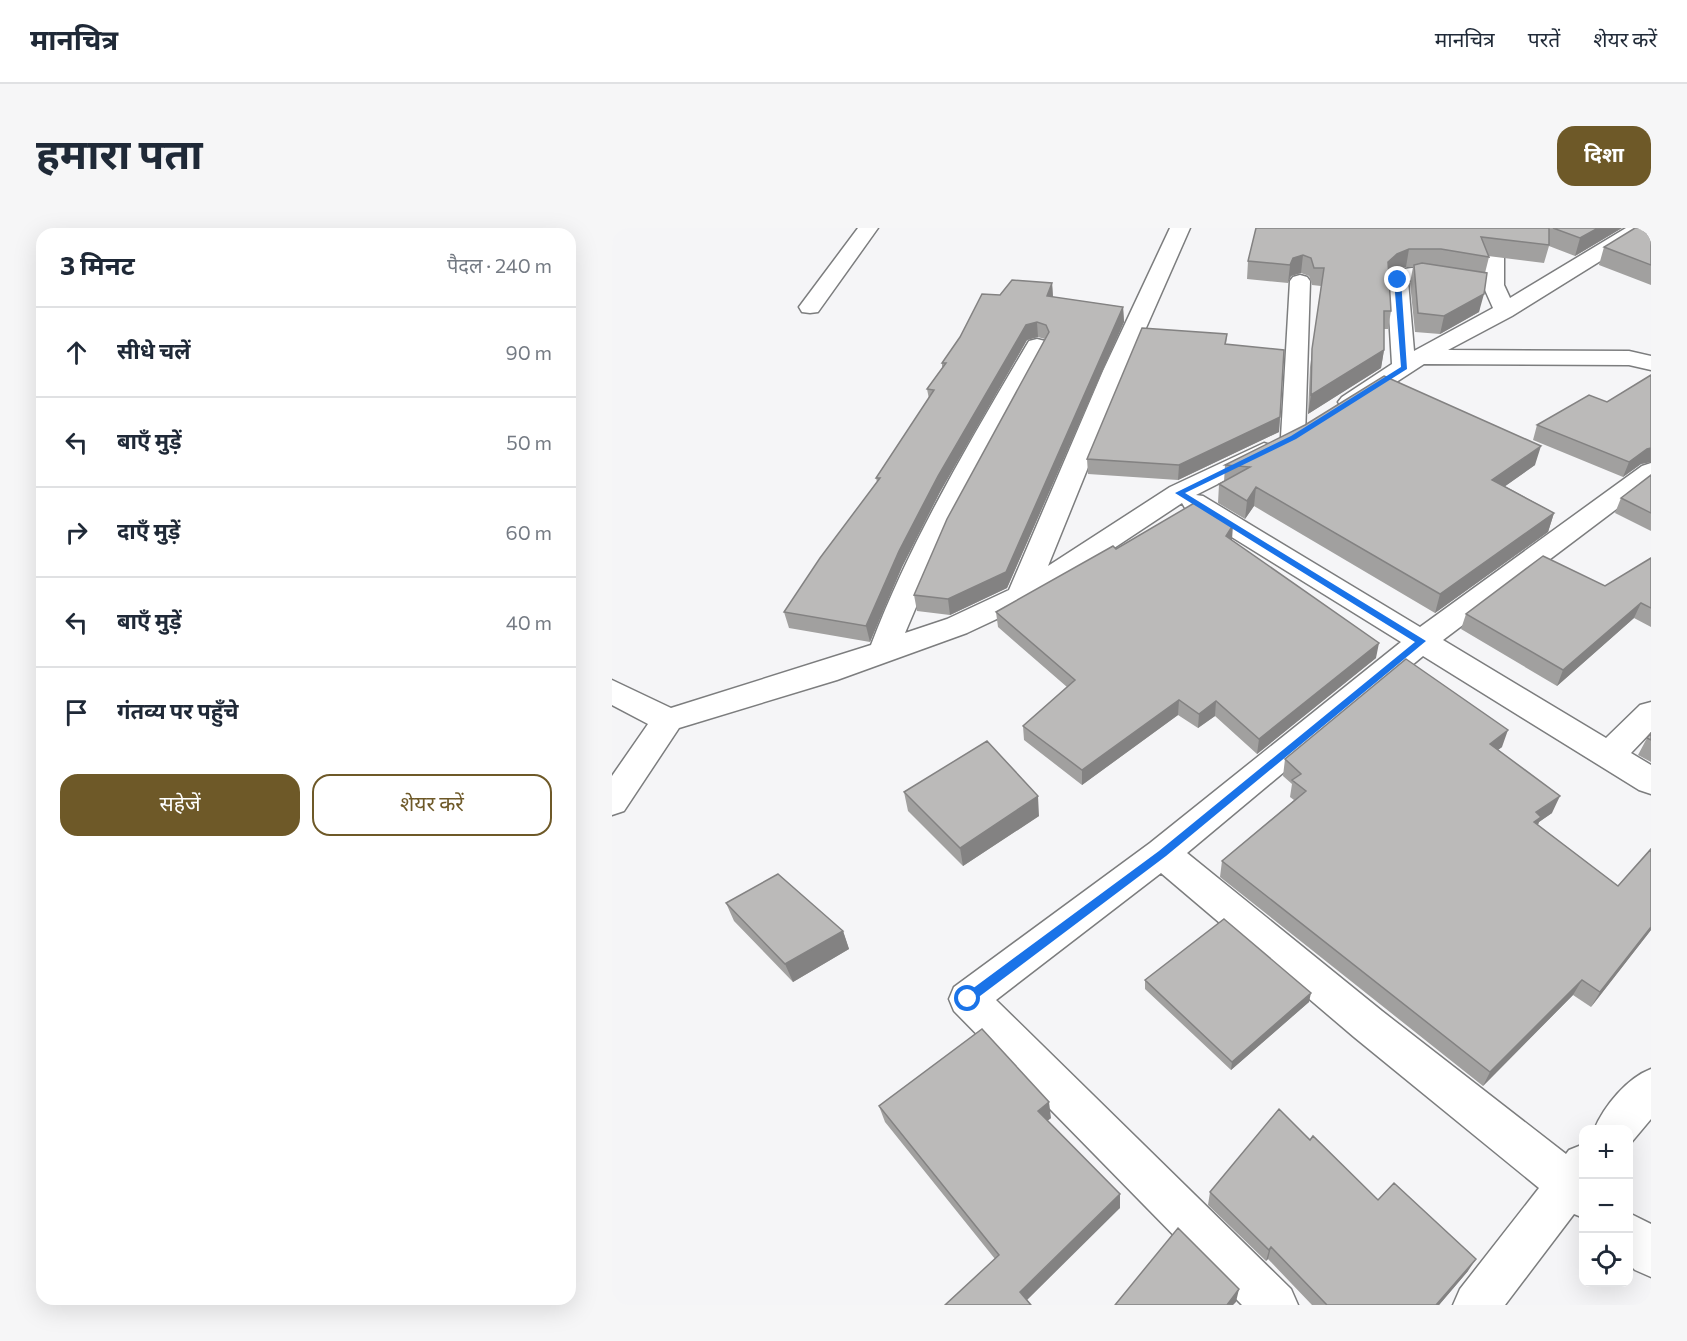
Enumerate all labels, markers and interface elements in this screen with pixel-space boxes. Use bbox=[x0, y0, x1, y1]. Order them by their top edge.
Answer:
text: मानचित्र bbox=[30, 22, 118, 56]
text: मानचित्र bbox=[1435, 26, 1495, 51]
text: परतें bbox=[1528, 26, 1560, 51]
text: शेयर करें bbox=[1593, 26, 1657, 51]
text: हमारा पता bbox=[36, 126, 203, 178]
button: दिशा bbox=[1557, 126, 1651, 186]
text: 3 मिनट bbox=[60, 249, 135, 280]
text: पैदल · 240 m bbox=[447, 253, 552, 277]
route end bbox=[1384, 266, 1410, 292]
icon: ahead bbox=[60, 336, 93, 369]
text: सीधे चलें bbox=[117, 337, 191, 364]
text: 90 m bbox=[506, 340, 552, 364]
icon: left bbox=[60, 426, 93, 459]
text: बाएँ मुड़ें bbox=[117, 427, 182, 454]
text: 50 m bbox=[506, 430, 552, 454]
icon: right bbox=[60, 516, 93, 549]
text: दाएँ मुड़ें bbox=[117, 517, 180, 544]
text: 60 m bbox=[506, 520, 552, 544]
icon: left bbox=[60, 606, 93, 639]
text: बाएँ मुड़ें bbox=[117, 607, 182, 634]
text: 40 m bbox=[506, 610, 552, 634]
icon: arrive bbox=[60, 696, 93, 729]
text: गंतव्य पर पहुँचे bbox=[117, 697, 239, 724]
button: सहेजें bbox=[60, 774, 300, 836]
button: शेयर करें bbox=[312, 774, 552, 836]
route start bbox=[954, 985, 980, 1011]
map controls bbox=[1579, 1125, 1633, 1287]
button: + bbox=[1579, 1125, 1633, 1179]
button: − bbox=[1579, 1179, 1633, 1233]
button: locate bbox=[1579, 1233, 1633, 1287]

